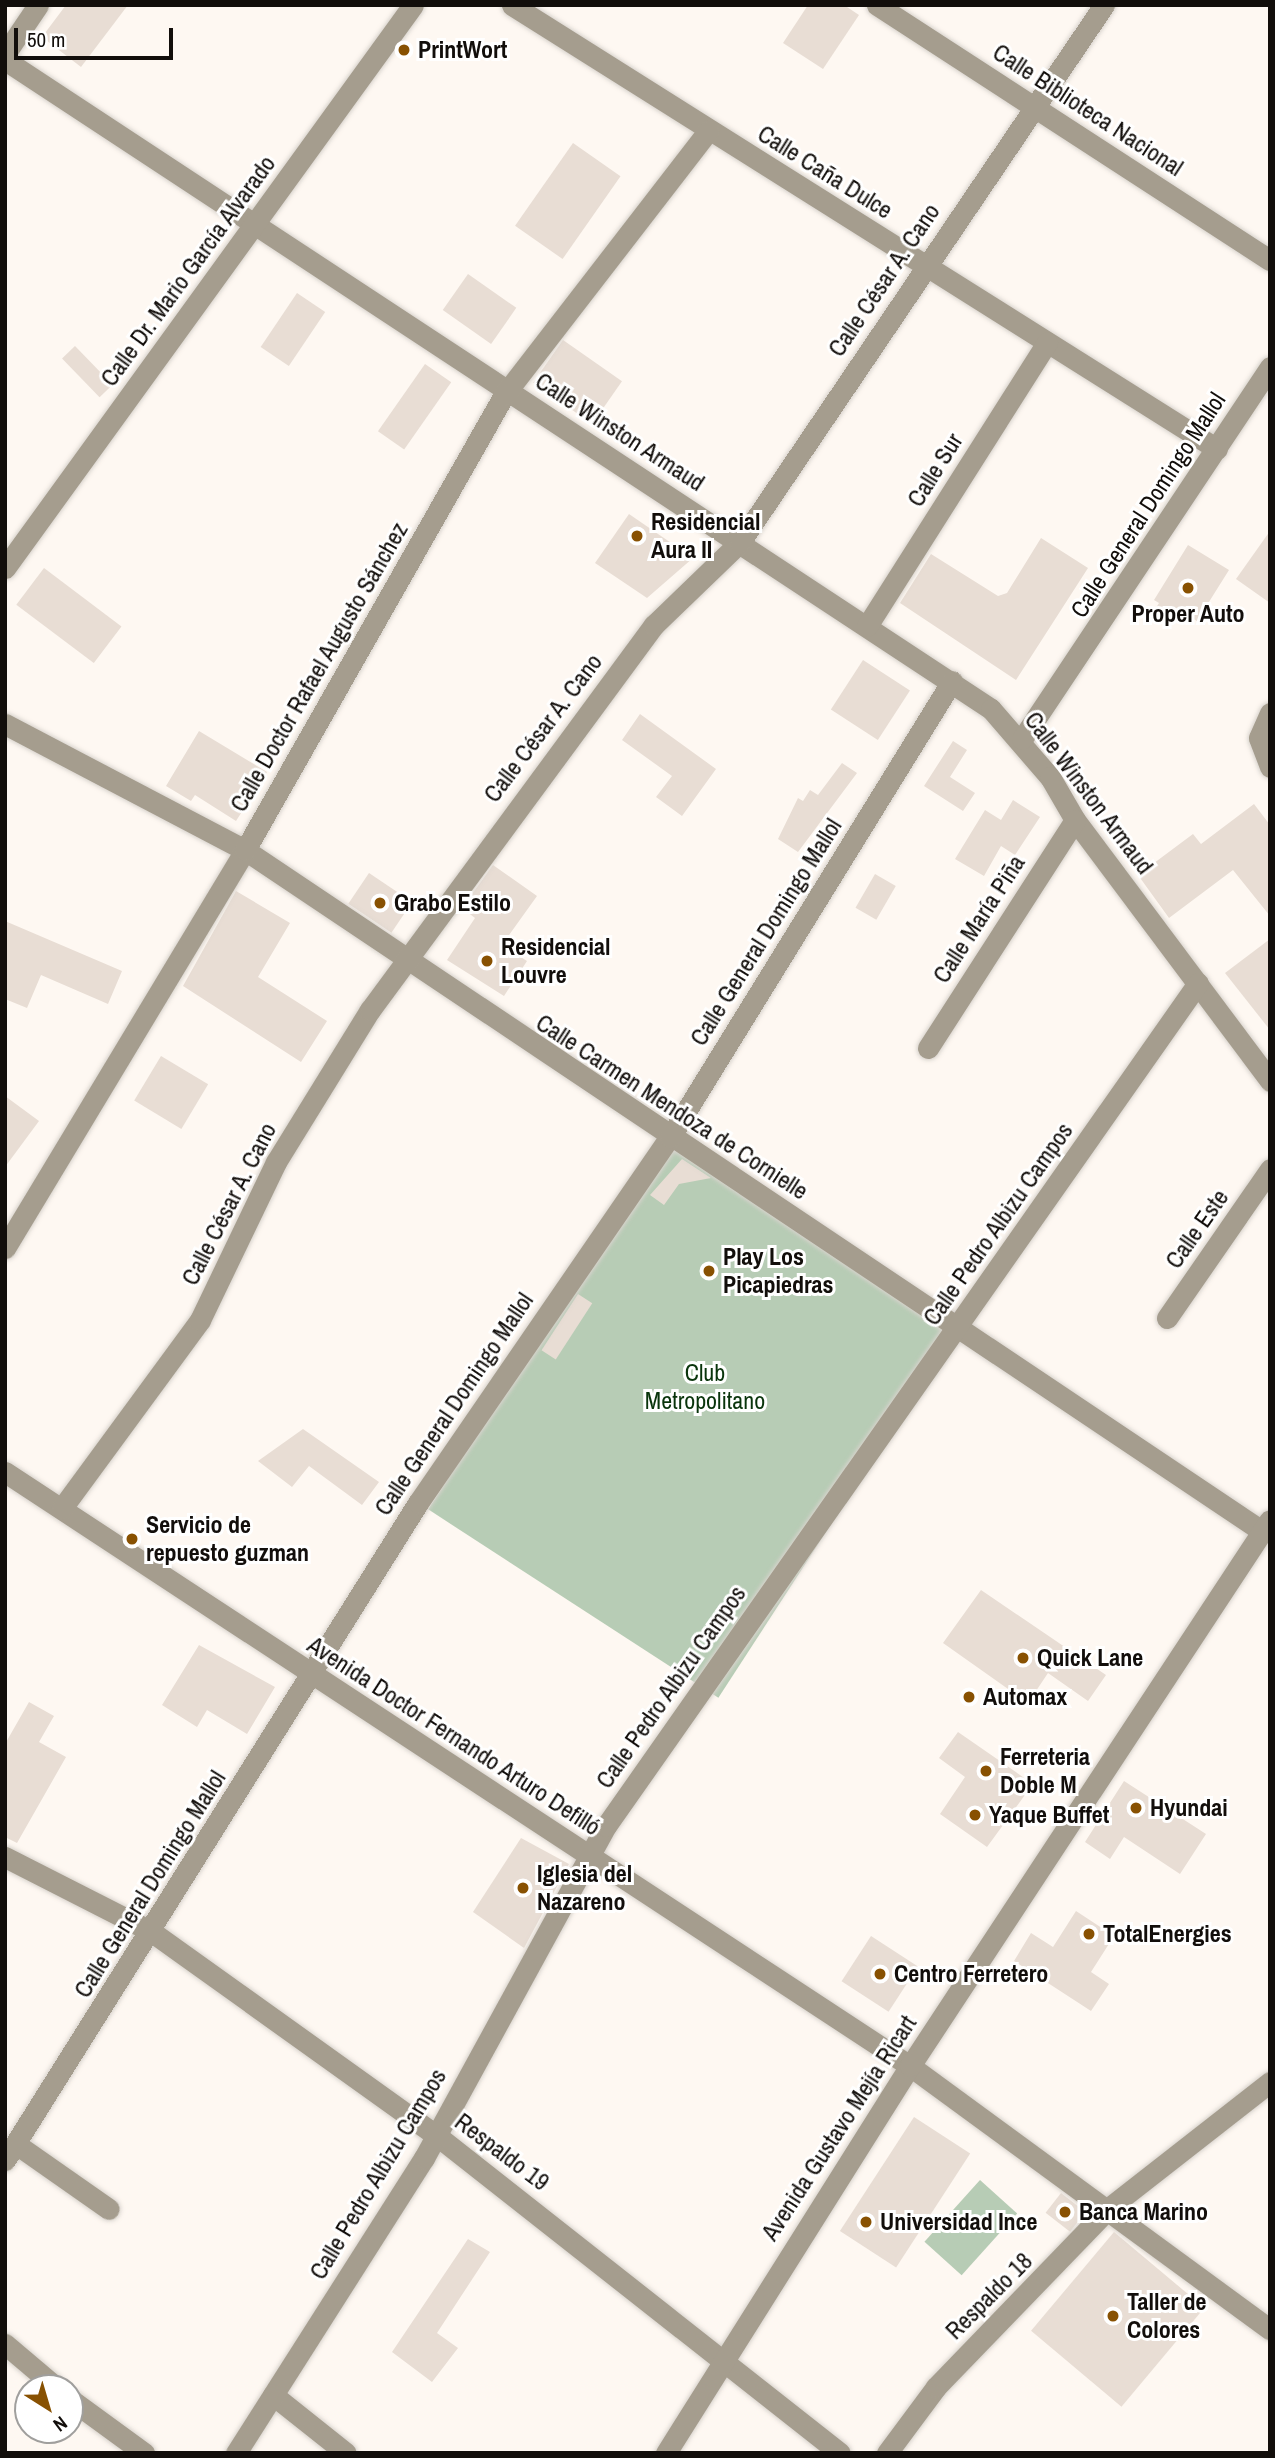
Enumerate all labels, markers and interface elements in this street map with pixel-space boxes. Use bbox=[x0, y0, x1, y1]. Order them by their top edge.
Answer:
scale bar bbox=[18, 14, 177, 58]
text: 50 m bbox=[27, 25, 65, 54]
place label: PrintWort bbox=[418, 36, 507, 64]
street label: Calle Biblioteca Nacional bbox=[987, 38, 1189, 182]
marker: PrintWort bbox=[396, 42, 412, 58]
street label: Calle Caña Dulce bbox=[752, 119, 898, 225]
street label: Calle Dr. Mario García Alvarado bbox=[94, 150, 282, 392]
street label: Calle César A. Cano bbox=[822, 198, 946, 362]
street label: Calle Winston Armaud bbox=[530, 366, 710, 498]
street label: Calle General Domingo Mallol bbox=[1064, 387, 1232, 623]
street label: Calle Sur bbox=[901, 428, 969, 512]
place label: Residencial Aura II bbox=[651, 508, 760, 564]
street label: Calle Doctor Rafael Augusto Sánchez bbox=[224, 517, 414, 817]
marker: Residencial Aura II bbox=[629, 528, 645, 544]
marker: Proper Auto bbox=[1180, 580, 1196, 596]
place label: Proper Auto bbox=[1131, 600, 1245, 628]
street label: Calle César A. Cano bbox=[478, 648, 608, 808]
street label: Calle Winston Armaud bbox=[1018, 706, 1160, 880]
street label: Calle General Domingo Mallol bbox=[684, 813, 848, 1051]
street label: Calle María Piña bbox=[927, 850, 1031, 988]
place label: Grabo Estilo bbox=[394, 889, 511, 917]
marker: Grabo Estilo bbox=[372, 895, 388, 911]
place label: Residencial Louvre bbox=[501, 933, 610, 989]
marker: Residencial Louvre bbox=[479, 953, 495, 969]
street label: Calle Carmen Mendoza de Cornielle bbox=[531, 1008, 813, 1206]
street label: Calle Pedro Albizu Campos bbox=[917, 1117, 1079, 1331]
street label: Calle César A. Cano bbox=[175, 1118, 283, 1290]
street label: Calle Este bbox=[1159, 1184, 1235, 1274]
place label: Play Los Picapiedras bbox=[723, 1243, 833, 1299]
marker: Play Los Picapiedras bbox=[701, 1263, 717, 1279]
street label: Calle General Domingo Mallol bbox=[369, 1287, 539, 1521]
park label: Club Metropolitano bbox=[645, 1359, 765, 1415]
place label: Servicio de repuesto guzman bbox=[146, 1511, 309, 1567]
marker: Servicio de repuesto guzman bbox=[124, 1531, 140, 1547]
street label: Calle Pedro Albizu Campos bbox=[590, 1580, 752, 1794]
street label: Avenida Doctor Fernando Arturo Defilló bbox=[302, 1630, 606, 1842]
place label: Quick Lane bbox=[1037, 1644, 1143, 1672]
marker: Quick Lane bbox=[1015, 1650, 1031, 1666]
place label: Automax bbox=[983, 1683, 1067, 1711]
marker: Automax bbox=[961, 1689, 977, 1705]
place label: Ferreteria Doble M bbox=[1000, 1743, 1090, 1799]
marker: Ferreteria Doble M bbox=[978, 1763, 994, 1779]
street label: Calle General Domingo Mallol bbox=[68, 1765, 232, 2003]
place label: Hyundai bbox=[1150, 1794, 1228, 1822]
marker: Hyundai bbox=[1128, 1800, 1144, 1816]
place label: Yaque Buffet bbox=[989, 1801, 1109, 1829]
marker: Yaque Buffet bbox=[967, 1807, 983, 1823]
place label: Iglesia del Nazareno bbox=[537, 1860, 632, 1916]
marker: Iglesia del Nazareno bbox=[515, 1880, 531, 1896]
place label: TotalEnergies bbox=[1103, 1920, 1232, 1948]
marker: TotalEnergies bbox=[1081, 1926, 1097, 1942]
place label: Centro Ferretero bbox=[894, 1960, 1048, 1988]
marker: Centro Ferretero bbox=[872, 1966, 888, 1982]
street label: Avenida Gustavo Mejía Ricart bbox=[756, 2010, 922, 2246]
street label: Calle Pedro Albizu Campos bbox=[303, 2063, 453, 2285]
street label: Respaldo 19 bbox=[449, 2107, 555, 2197]
place label: Banca Marino bbox=[1079, 2198, 1208, 2226]
marker: Banca Marino bbox=[1057, 2204, 1073, 2220]
place label: Universidad Ince bbox=[880, 2208, 1038, 2236]
marker: Universidad Ince bbox=[858, 2214, 874, 2230]
street label: Respaldo 18 bbox=[940, 2247, 1038, 2345]
place label: Taller de Colores bbox=[1127, 2288, 1207, 2344]
marker: Taller de Colores bbox=[1105, 2308, 1121, 2324]
north arrow bbox=[14, 2374, 84, 2444]
text: N bbox=[48, 2410, 73, 2438]

